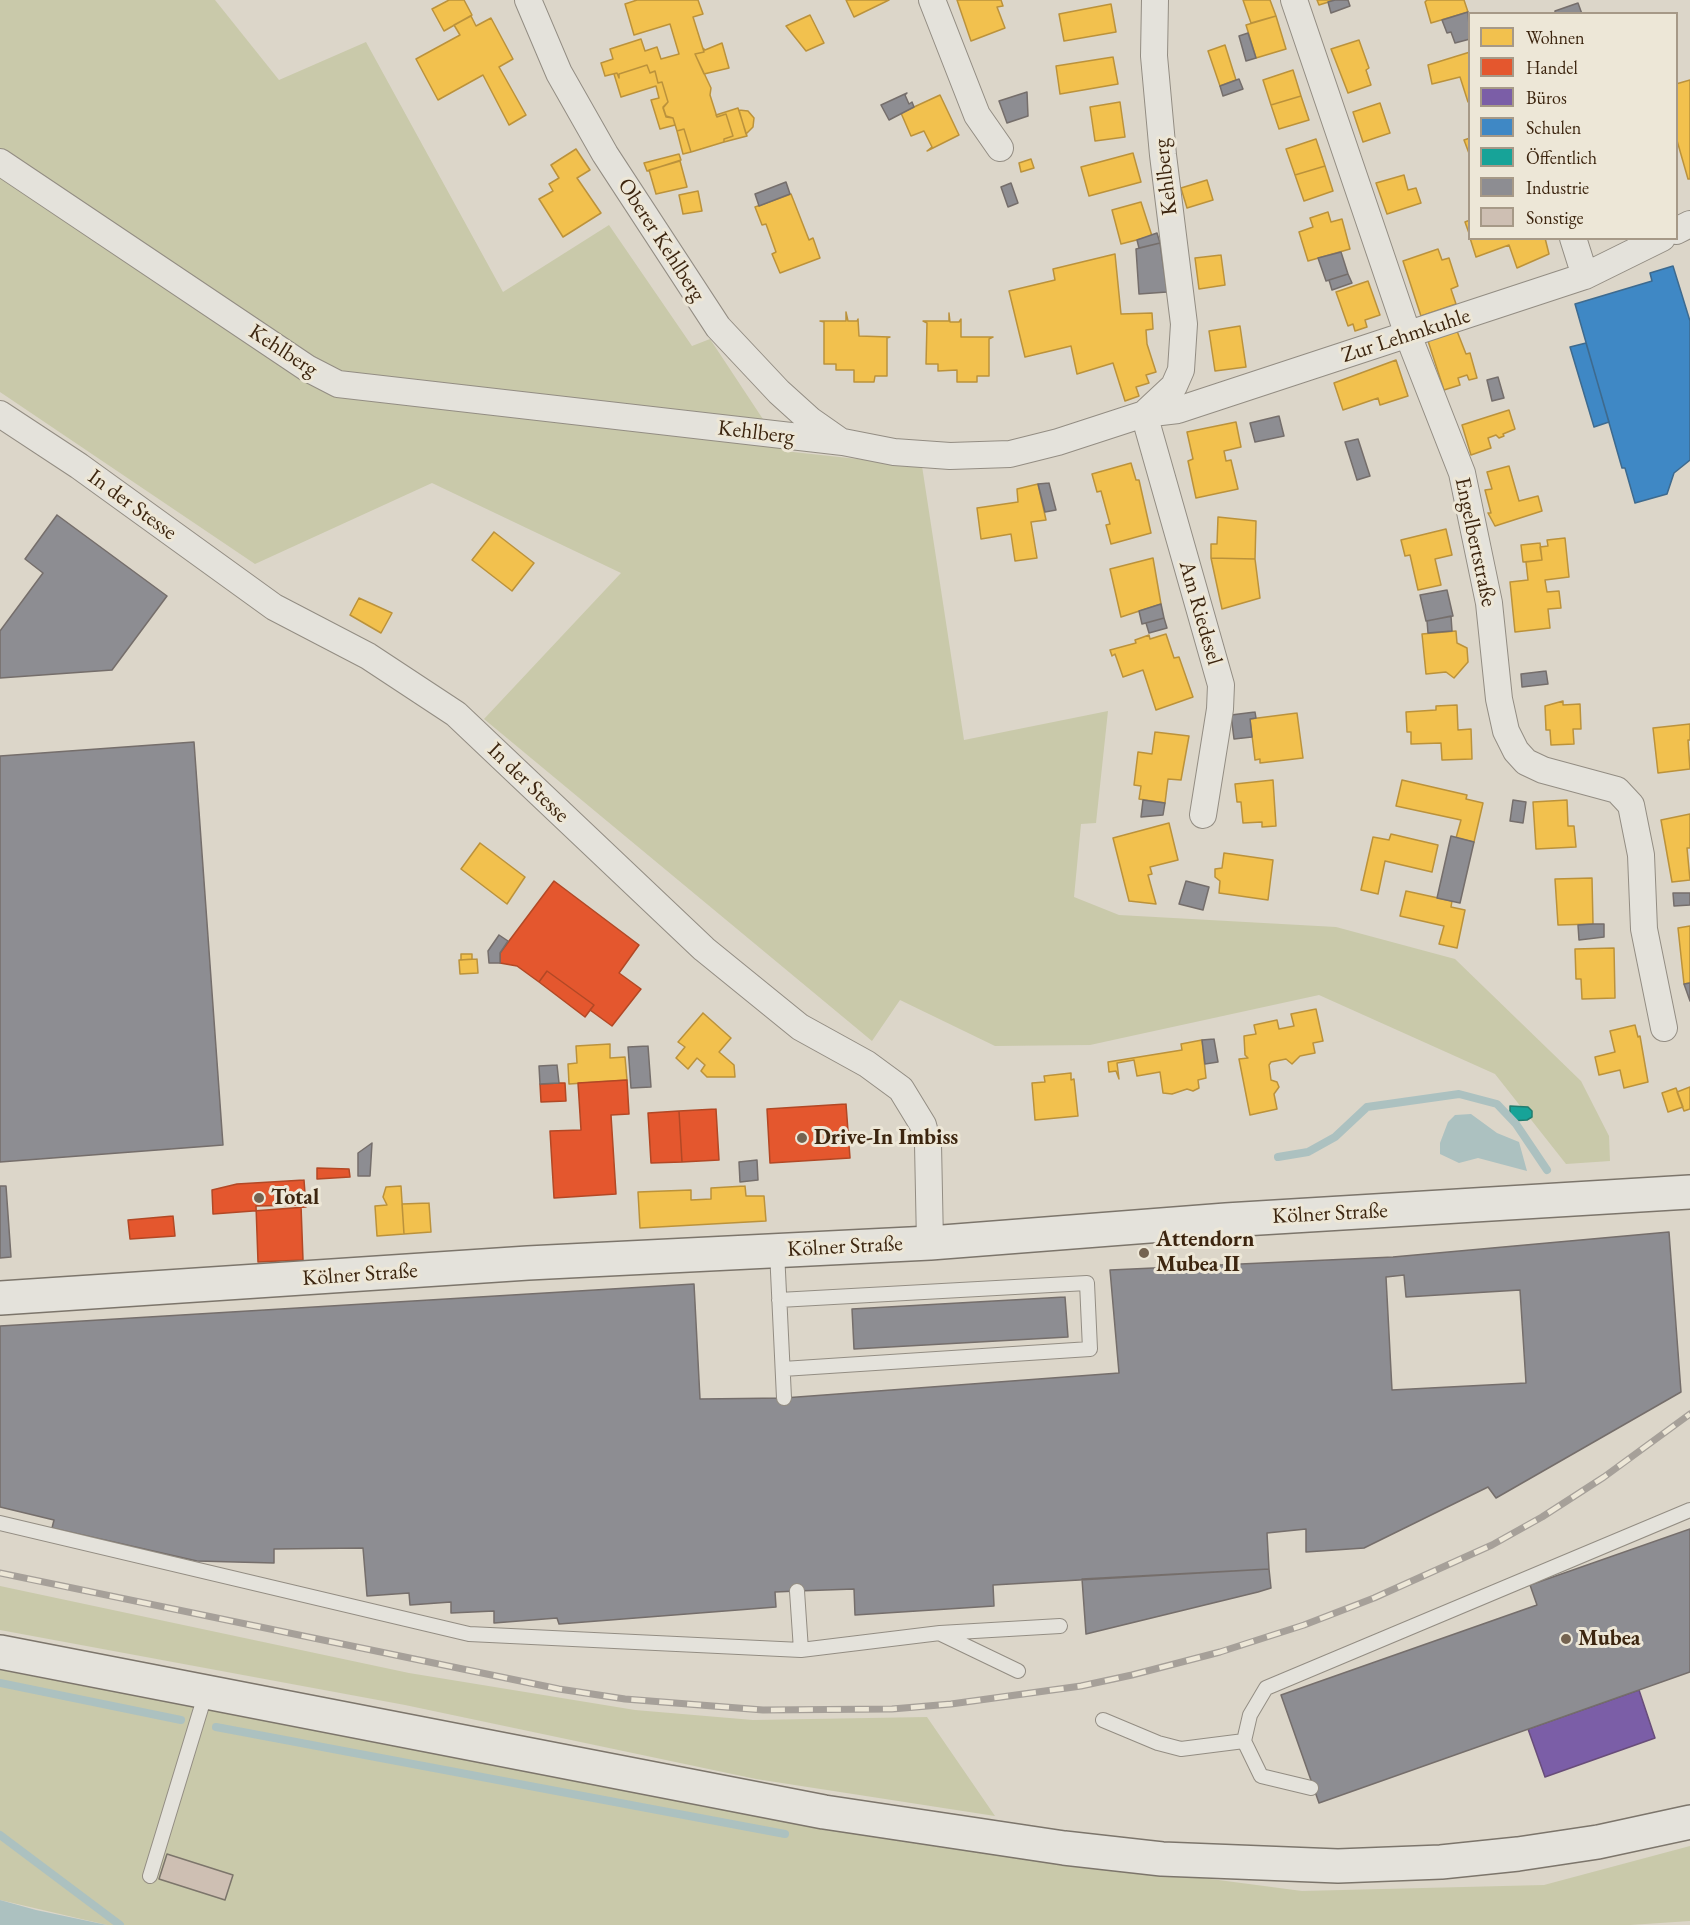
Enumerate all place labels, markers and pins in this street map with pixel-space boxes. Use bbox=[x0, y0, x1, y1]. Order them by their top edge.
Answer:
place label: Drive-In Imbiss bbox=[814, 1125, 958, 1151]
marker: Drive-In Imbiss bbox=[795, 1131, 809, 1145]
place label: Total bbox=[271, 1185, 319, 1211]
marker: Total bbox=[252, 1191, 266, 1205]
place label: Attendorn Mubea II bbox=[1156, 1227, 1254, 1278]
marker: Attendorn Mubea II bbox=[1137, 1246, 1151, 1260]
place label: Mubea bbox=[1578, 1626, 1640, 1652]
marker: Mubea bbox=[1559, 1632, 1573, 1646]

